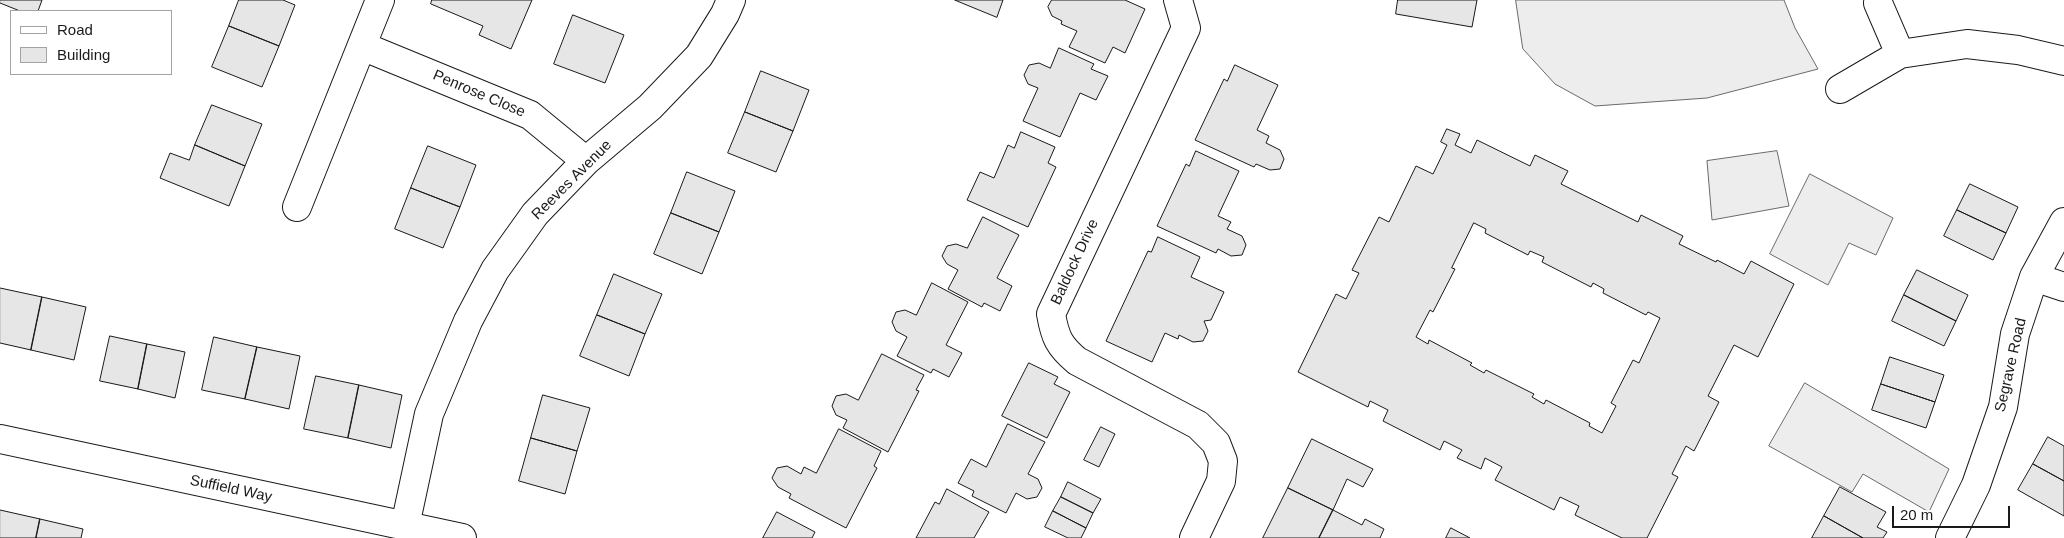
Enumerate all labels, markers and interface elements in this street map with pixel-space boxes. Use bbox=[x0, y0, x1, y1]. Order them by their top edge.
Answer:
legend bbox=[10, 10, 172, 75]
text: Road bbox=[57, 21, 93, 38]
text: Building bbox=[57, 46, 110, 63]
street label: Penrose Close bbox=[430, 66, 528, 122]
street label: Reeves Avenue bbox=[528, 136, 616, 224]
street label: Baldock Drive bbox=[1047, 216, 1103, 308]
street label: Segrave Road bbox=[1991, 316, 2031, 414]
street label: Suffield Way bbox=[188, 472, 274, 506]
scale bar bbox=[1894, 496, 2012, 528]
text: 20 m bbox=[1900, 506, 1933, 523]

